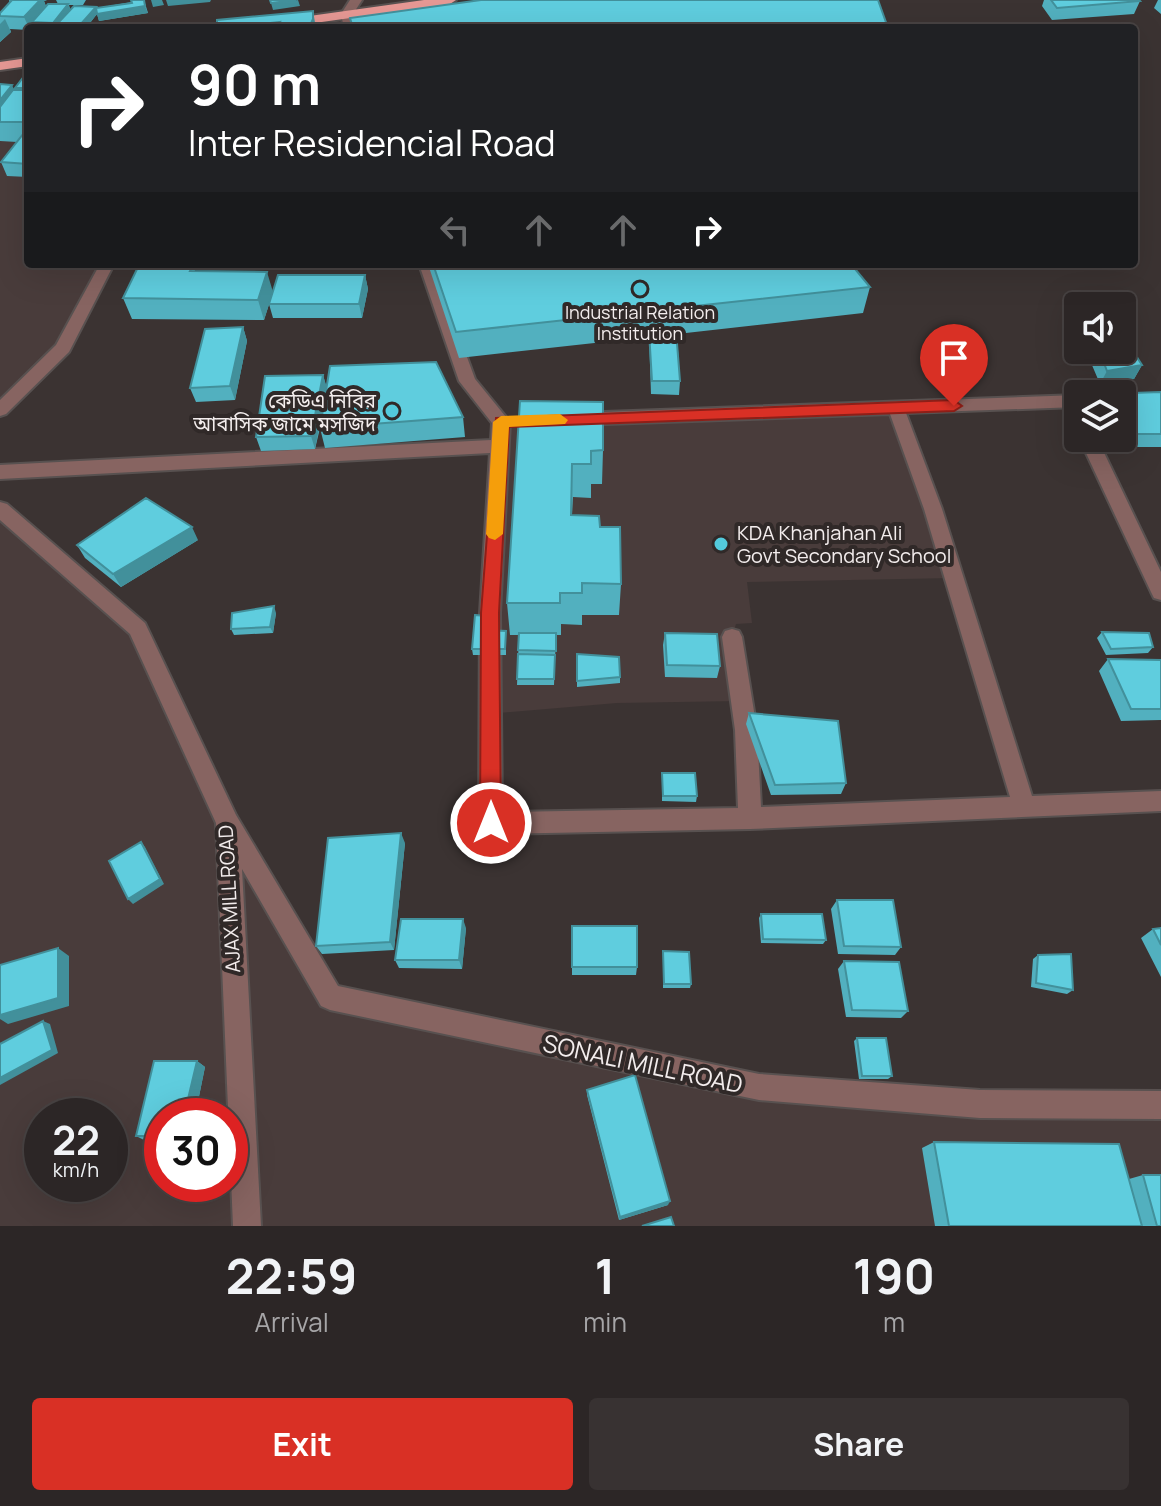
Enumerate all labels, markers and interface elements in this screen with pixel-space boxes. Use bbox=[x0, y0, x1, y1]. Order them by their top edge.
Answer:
text: 90 m bbox=[188, 45, 321, 122]
icon: right bbox=[56, 56, 160, 160]
text: Inter Residencial Road bbox=[188, 118, 556, 167]
icon: left bbox=[433, 208, 477, 252]
icon: ahead bbox=[517, 208, 561, 252]
icon: ahead bbox=[601, 208, 645, 252]
icon: right bbox=[685, 208, 729, 252]
marker: Industrial Relation Institution bbox=[631, 280, 649, 298]
map controls bbox=[1064, 292, 1136, 452]
button: sound bbox=[1064, 292, 1136, 364]
place label: Industrial Relation Institution bbox=[565, 300, 715, 345]
pin bbox=[920, 324, 988, 406]
icon: arrive bbox=[932, 336, 976, 380]
button: layers bbox=[1064, 380, 1136, 452]
place label: কেডিএ নিবির আবাসিক জামে মসজিদ bbox=[192, 387, 377, 437]
marker: কেডিএ নিবির আবাসিক জামে মসজিদ bbox=[383, 402, 401, 420]
place label: KDA Khanjahan Ali Govt Secondary School bbox=[737, 519, 951, 569]
marker: KDA Khanjahan Ali Govt Secondary School bbox=[712, 535, 730, 553]
position arrow bbox=[449, 781, 533, 865]
street label: AJAX MILL ROAD bbox=[212, 824, 246, 974]
street label: SONALI MILL ROAD bbox=[540, 1026, 746, 1100]
speed limit sign: 30 bbox=[144, 1098, 248, 1202]
text: 22 bbox=[52, 1112, 100, 1167]
text: km/h bbox=[53, 1156, 99, 1183]
text: 22:59 bbox=[226, 1243, 357, 1308]
text: 1 bbox=[595, 1243, 616, 1308]
text: 190 bbox=[853, 1243, 935, 1308]
text: Arrival bbox=[255, 1304, 329, 1340]
text: min bbox=[583, 1304, 627, 1340]
text: m bbox=[883, 1304, 905, 1340]
button: Exit bbox=[32, 1398, 573, 1490]
button: Share bbox=[589, 1398, 1129, 1490]

